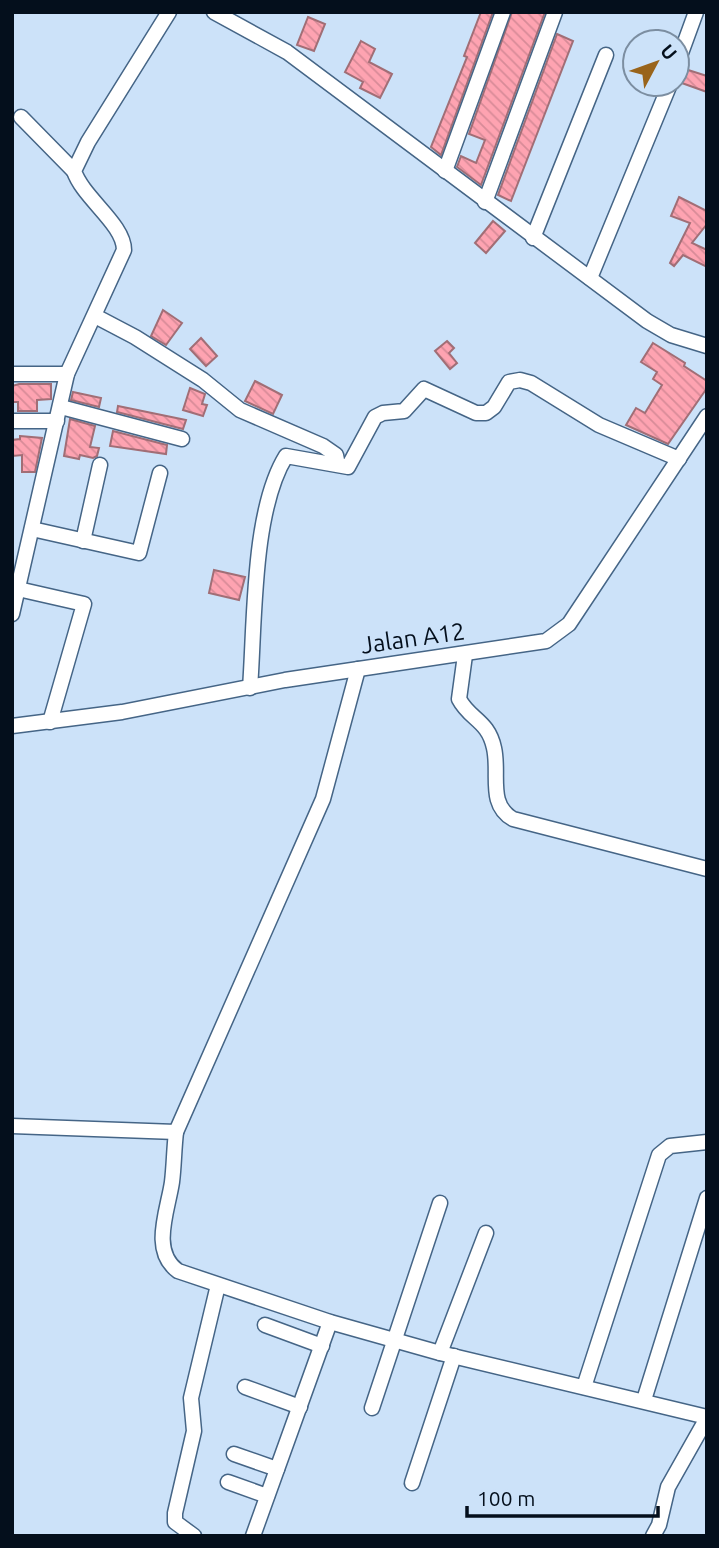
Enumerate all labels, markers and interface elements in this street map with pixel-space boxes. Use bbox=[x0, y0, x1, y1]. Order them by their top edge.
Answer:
north arrow bbox=[621, 28, 691, 98]
text: U bbox=[656, 40, 682, 64]
street label: Jalan A12 bbox=[359, 617, 467, 659]
scale bar bbox=[467, 1474, 658, 1518]
text: 100 m bbox=[477, 1486, 535, 1510]

